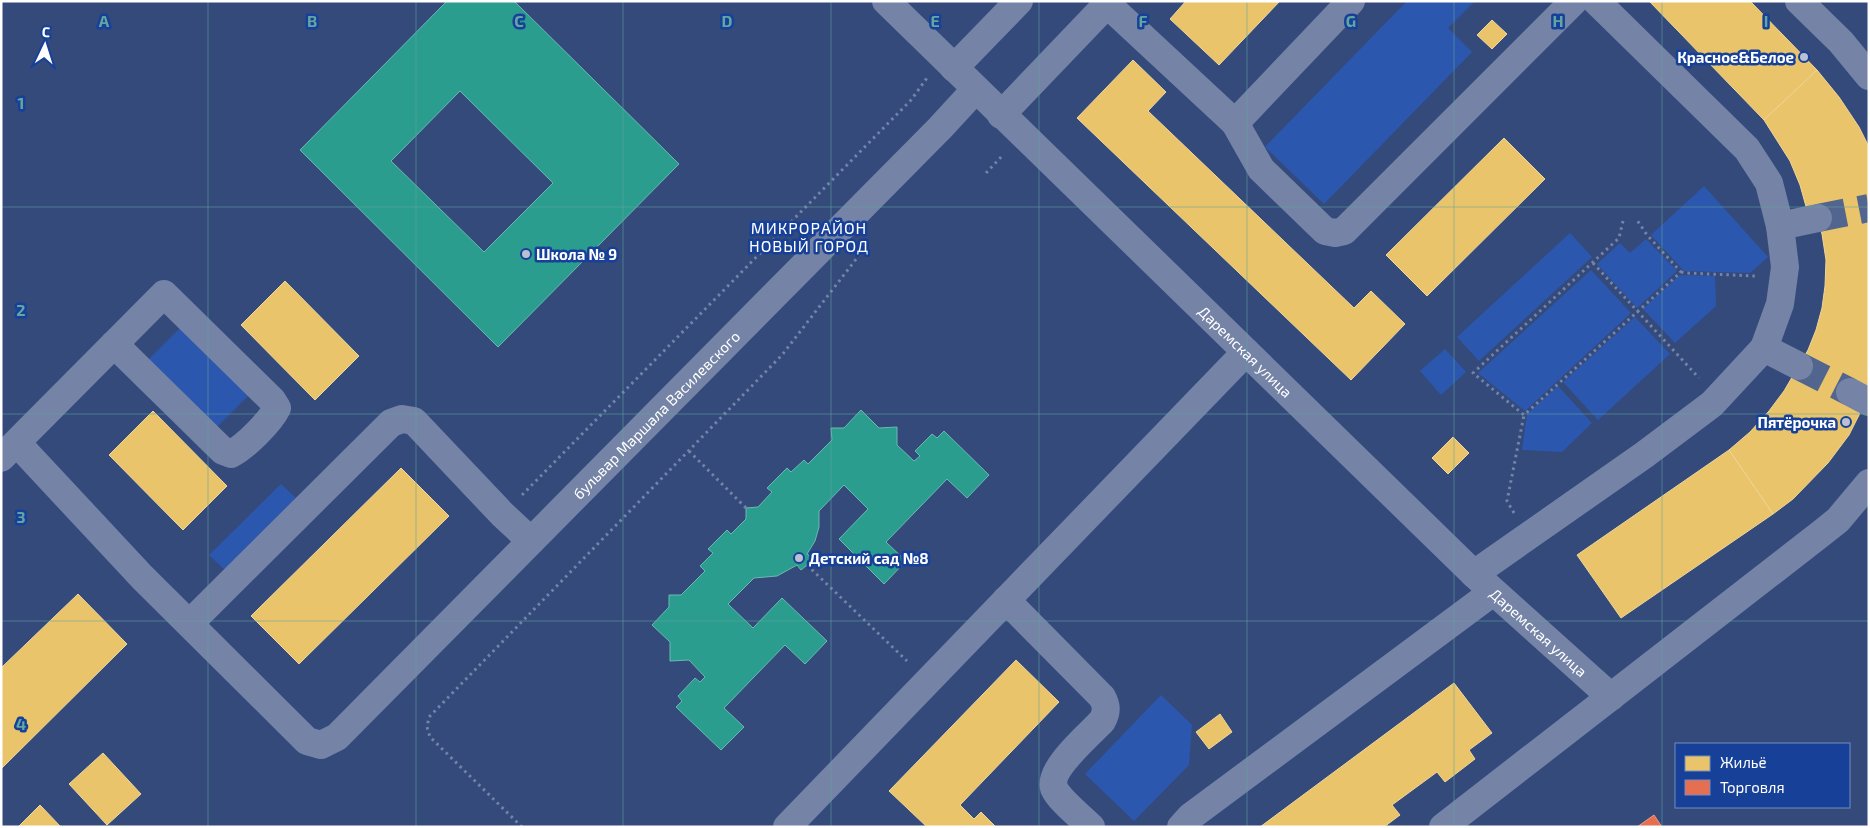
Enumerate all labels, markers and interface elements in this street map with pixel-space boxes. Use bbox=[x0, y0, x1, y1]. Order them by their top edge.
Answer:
text: A bbox=[99, 11, 110, 30]
text: B bbox=[307, 11, 317, 30]
text: C bbox=[514, 11, 524, 30]
text: D bbox=[722, 11, 733, 30]
text: E bbox=[930, 11, 940, 30]
text: F bbox=[1139, 11, 1148, 30]
text: G bbox=[1346, 11, 1356, 30]
text: H bbox=[1552, 11, 1564, 30]
text: I bbox=[1764, 11, 1768, 30]
north arrow bbox=[20, 20, 70, 70]
text: С bbox=[41, 23, 51, 40]
place label: Красное&Белое bbox=[1677, 48, 1794, 66]
marker: Красное&Белое bbox=[1798, 51, 1810, 63]
text: 1 bbox=[18, 93, 24, 112]
district label: МИКРОРАЙОН НОВЫЙ ГОРОД bbox=[749, 218, 869, 255]
place label: Школа № 9 bbox=[536, 245, 617, 263]
marker: Школа № 9 bbox=[520, 248, 532, 260]
text: 2 bbox=[16, 300, 26, 319]
street label: Даремская улица bbox=[1195, 302, 1296, 401]
street label: бульвар Маршала Василевского bbox=[569, 327, 743, 503]
place label: Пятёрочка bbox=[1757, 413, 1836, 431]
marker: Пятёрочка bbox=[1840, 416, 1852, 428]
text: 3 bbox=[16, 507, 26, 526]
place label: Детский сад №8 bbox=[809, 549, 929, 567]
marker: Детский сад №8 bbox=[793, 552, 805, 564]
street label: Даремская улица bbox=[1487, 584, 1591, 680]
text: 4 bbox=[16, 714, 26, 733]
legend bbox=[1675, 743, 1850, 808]
text: Жильё bbox=[1720, 753, 1767, 771]
text: Торговля bbox=[1720, 778, 1785, 796]

